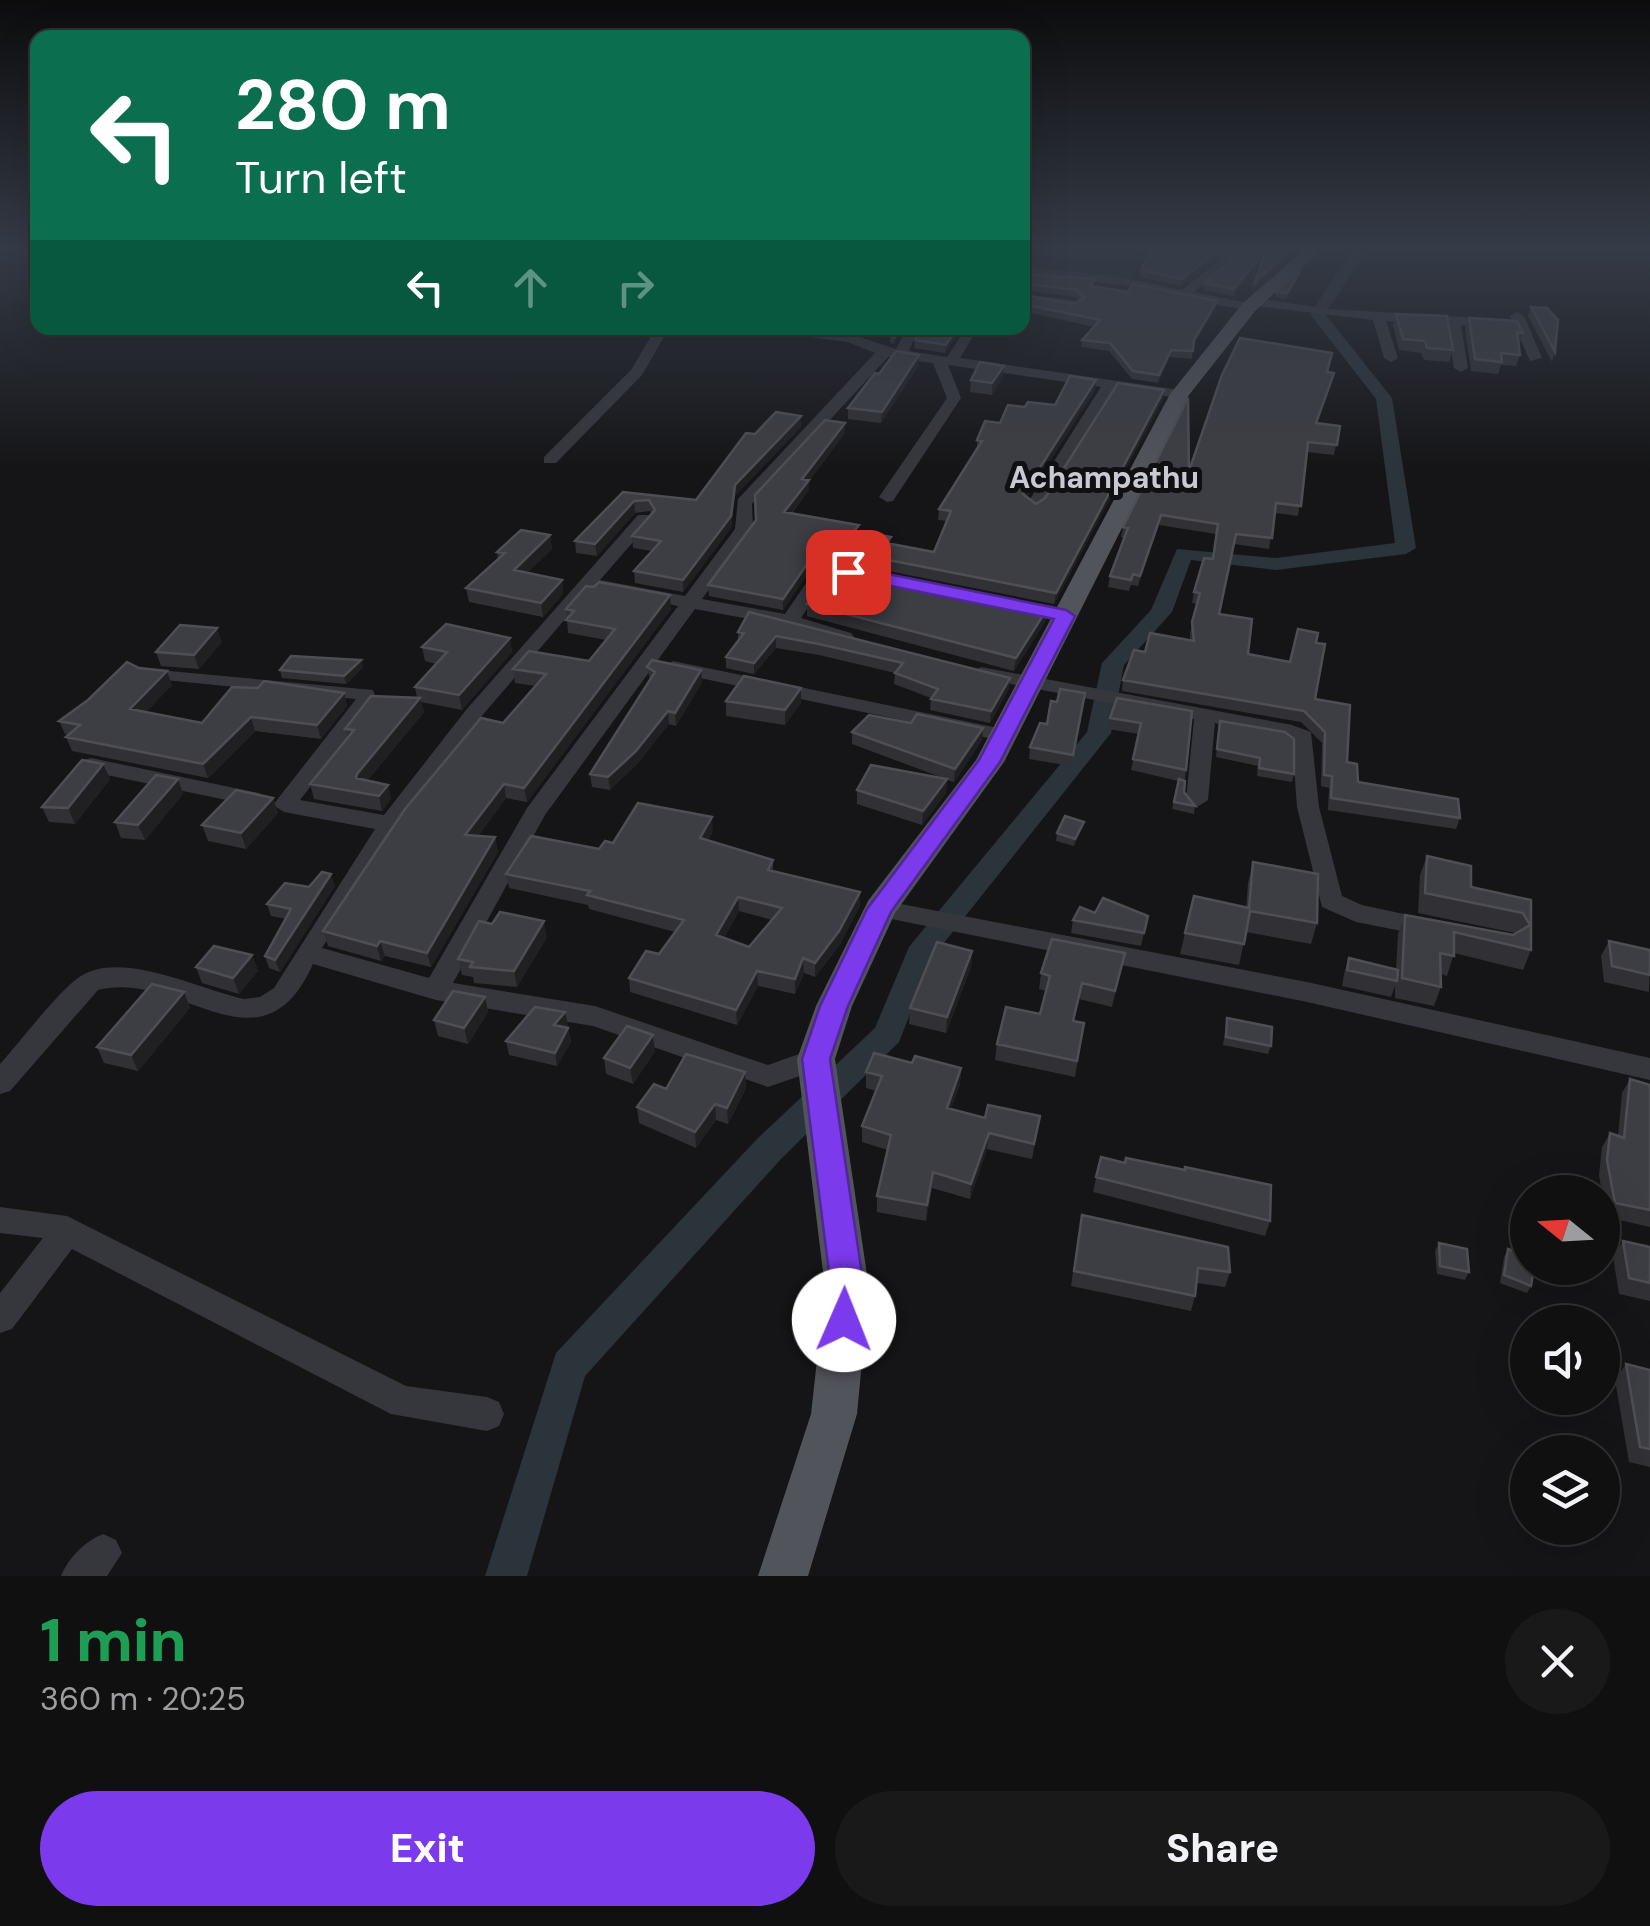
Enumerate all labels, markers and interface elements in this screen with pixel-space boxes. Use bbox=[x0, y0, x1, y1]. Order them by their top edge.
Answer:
text: 280 m bbox=[235, 60, 451, 151]
icon: left bbox=[70, 70, 200, 200]
text: Turn left bbox=[235, 148, 407, 207]
icon: left bbox=[398, 260, 453, 315]
icon: ahead bbox=[503, 260, 558, 315]
icon: right bbox=[608, 260, 663, 315]
district label: Achampathu bbox=[1009, 458, 1199, 497]
pin bbox=[806, 530, 891, 615]
icon: arrive bbox=[821, 545, 876, 600]
north arrow bbox=[1510, 1175, 1620, 1285]
map controls bbox=[1510, 1175, 1620, 1545]
position arrow bbox=[792, 1268, 896, 1372]
button: sound bbox=[1510, 1305, 1620, 1415]
button: layers bbox=[1510, 1435, 1620, 1545]
text: 1 min bbox=[40, 1601, 187, 1680]
button: close bbox=[1505, 1609, 1610, 1714]
text: 360 m · 20:25 bbox=[40, 1678, 246, 1720]
button: Exit bbox=[40, 1791, 815, 1906]
button: Share bbox=[835, 1791, 1610, 1906]

